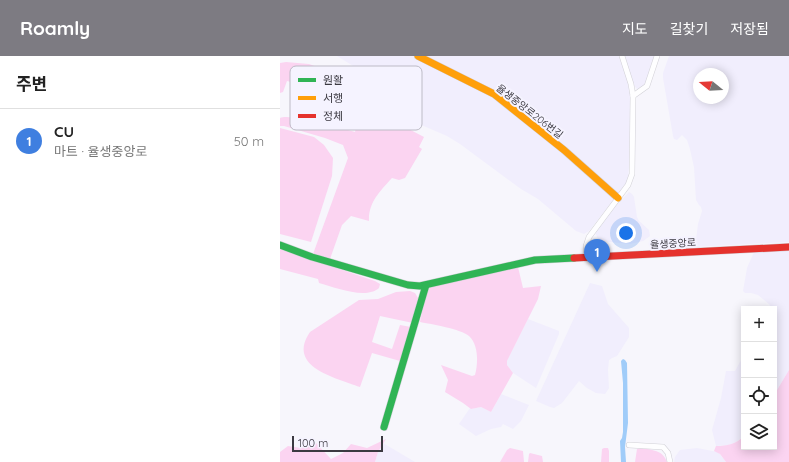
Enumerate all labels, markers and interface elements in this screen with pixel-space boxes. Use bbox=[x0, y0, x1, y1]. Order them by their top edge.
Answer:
text: Roamly bbox=[20, 16, 90, 40]
text: 지도 bbox=[622, 20, 648, 38]
text: 길찾기 bbox=[670, 20, 708, 38]
text: 저장됨 bbox=[730, 20, 769, 38]
legend bbox=[290, 66, 422, 130]
north arrow bbox=[693, 68, 729, 104]
text: 주변 bbox=[16, 73, 47, 94]
text: 원활 bbox=[323, 73, 343, 87]
street label: 율생중앙로206번길 bbox=[494, 81, 566, 142]
text: 서행 bbox=[323, 91, 343, 105]
text: 정체 bbox=[323, 109, 343, 123]
text: CU bbox=[54, 122, 74, 141]
text: 1 bbox=[26, 133, 32, 149]
text: 50 m bbox=[234, 133, 264, 149]
text: 마트 · 율생중앙로 bbox=[54, 143, 147, 159]
your location bbox=[616, 223, 636, 243]
street label: 율생중앙로 bbox=[650, 236, 696, 251]
pin: 1 bbox=[584, 239, 610, 272]
map controls bbox=[741, 306, 777, 450]
button: + bbox=[741, 306, 777, 342]
button: − bbox=[741, 342, 777, 378]
button: locate bbox=[741, 378, 777, 414]
button: layers bbox=[741, 414, 777, 450]
scale bar bbox=[292, 434, 383, 453]
text: 100 m bbox=[298, 436, 328, 450]

